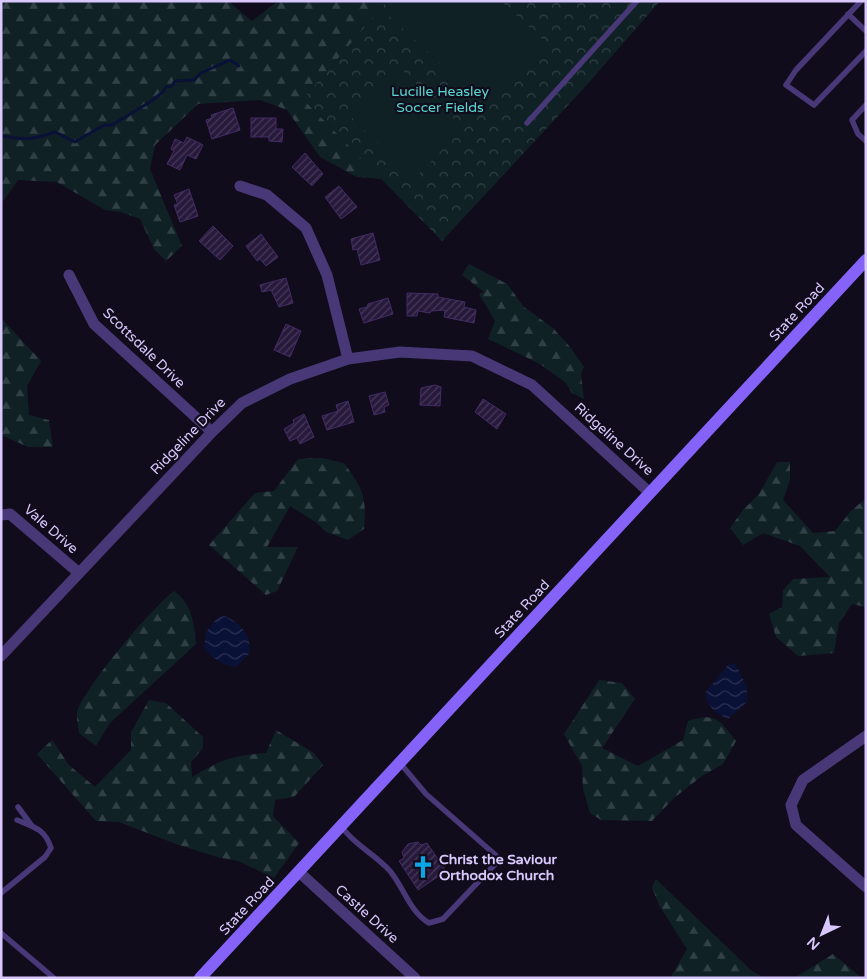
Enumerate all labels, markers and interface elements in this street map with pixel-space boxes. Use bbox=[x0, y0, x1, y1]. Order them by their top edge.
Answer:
park label: Lucille Heasley Soccer Fields bbox=[391, 83, 489, 116]
street label: State Road bbox=[766, 279, 828, 345]
street label: Scottsdale Drive bbox=[99, 304, 189, 392]
street label: Ridgeline Drive bbox=[147, 394, 229, 478]
street label: Ridgeline Drive bbox=[571, 399, 657, 479]
street label: Vale Drive bbox=[20, 501, 82, 557]
street label: State Road bbox=[491, 576, 553, 642]
place label: Christ the Saviour Orthodox Church bbox=[439, 851, 558, 884]
church icon: Christ the Saviour Orthodox Church bbox=[410, 854, 436, 880]
street label: State Road bbox=[216, 873, 278, 939]
street label: Castle Drive bbox=[332, 881, 402, 947]
north arrow bbox=[797, 909, 847, 959]
text: N bbox=[804, 933, 823, 953]

